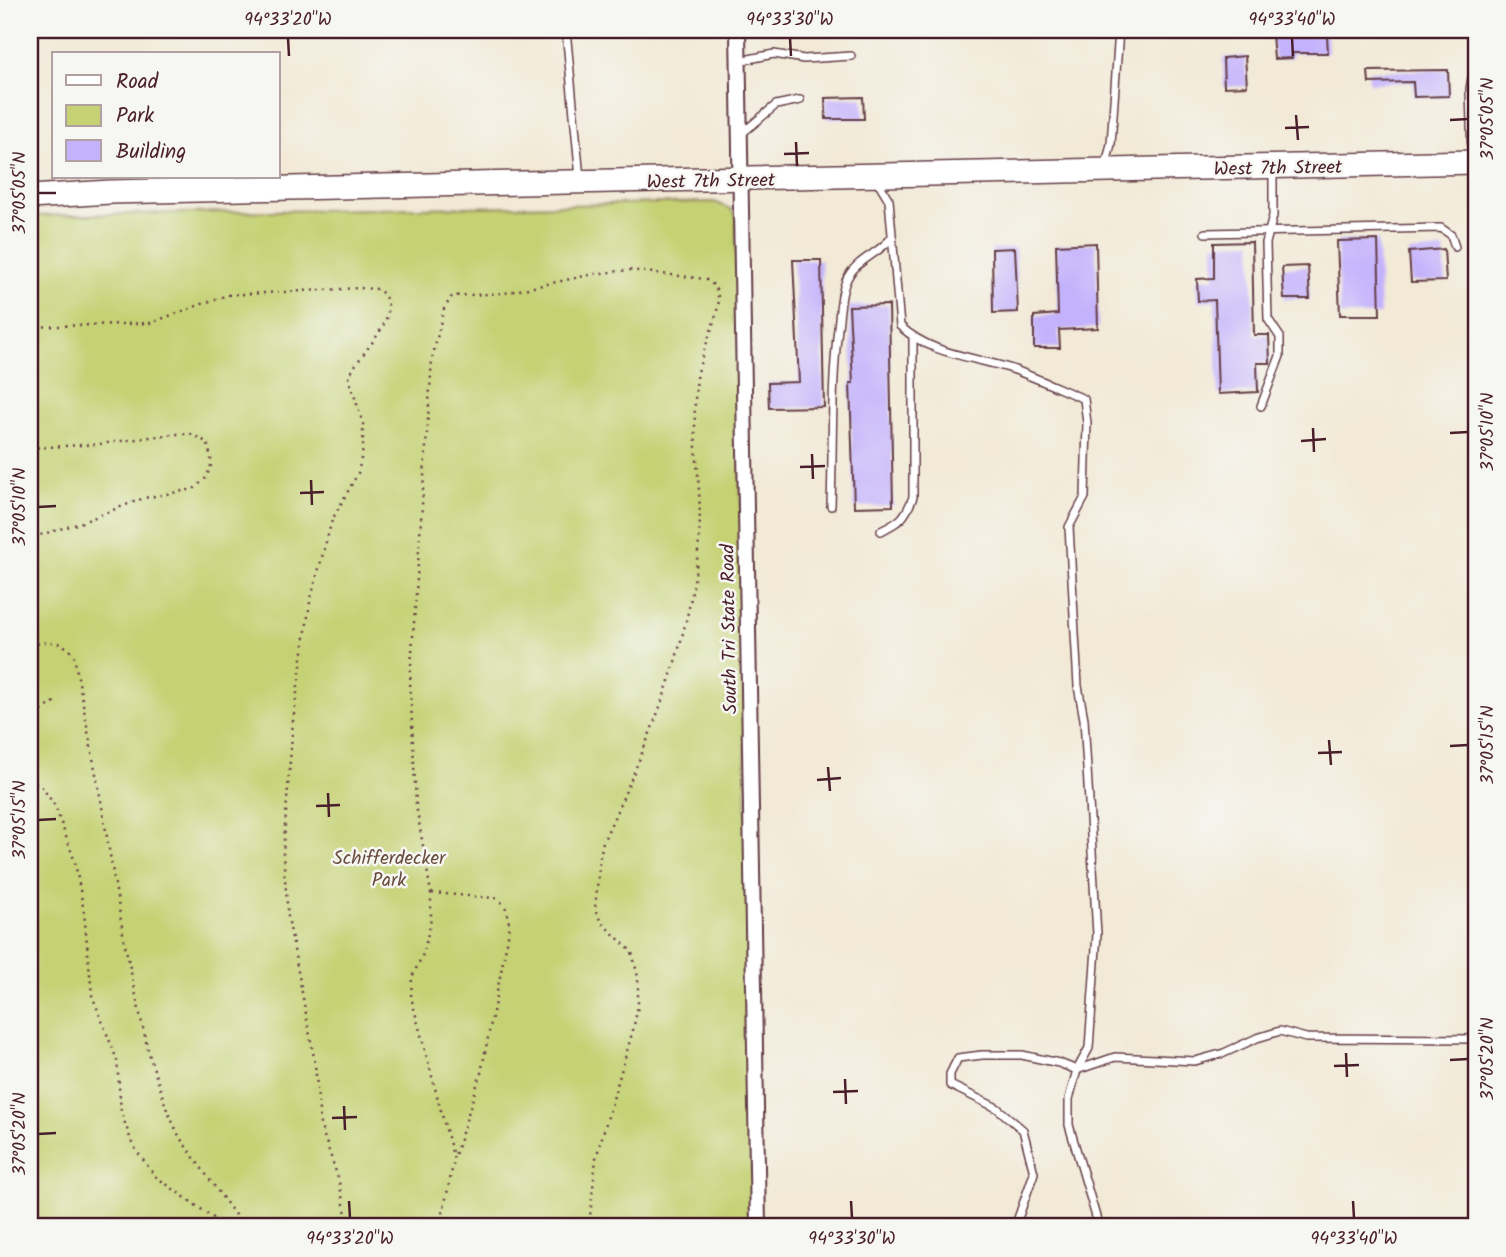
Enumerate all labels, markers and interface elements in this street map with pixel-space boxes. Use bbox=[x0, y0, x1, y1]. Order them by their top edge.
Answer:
text: 94°33'20"W bbox=[244, 6, 332, 35]
text: 94°33'30"W bbox=[746, 6, 834, 35]
text: 94°33'40"W bbox=[1249, 6, 1335, 35]
legend bbox=[52, 52, 280, 178]
text: Road bbox=[116, 66, 159, 99]
text: 37°05'05"N bbox=[1474, 78, 1503, 160]
text: Park bbox=[116, 100, 154, 133]
text: Building bbox=[116, 136, 186, 169]
text: 37°05'05"N bbox=[6, 152, 35, 234]
street label: West 7th Street bbox=[1213, 153, 1343, 185]
street label: West 7th Street bbox=[646, 166, 776, 198]
text: 37°05'10"N bbox=[1474, 393, 1503, 471]
text: 37°05'10"N bbox=[6, 468, 35, 546]
street label: South Tri State Road bbox=[714, 543, 746, 714]
text: 37°05'15"N bbox=[1474, 705, 1503, 785]
text: 37°05'15"N bbox=[6, 780, 35, 860]
park label: Schifferdecker Park bbox=[333, 844, 447, 896]
text: 37°05'20"N bbox=[1474, 1017, 1503, 1101]
text: 37°05'20"N bbox=[6, 1092, 35, 1176]
text: 94°33'20"W bbox=[306, 1225, 394, 1254]
text: 94°33'30"W bbox=[808, 1225, 896, 1254]
text: 94°33'40"W bbox=[1311, 1225, 1397, 1254]

